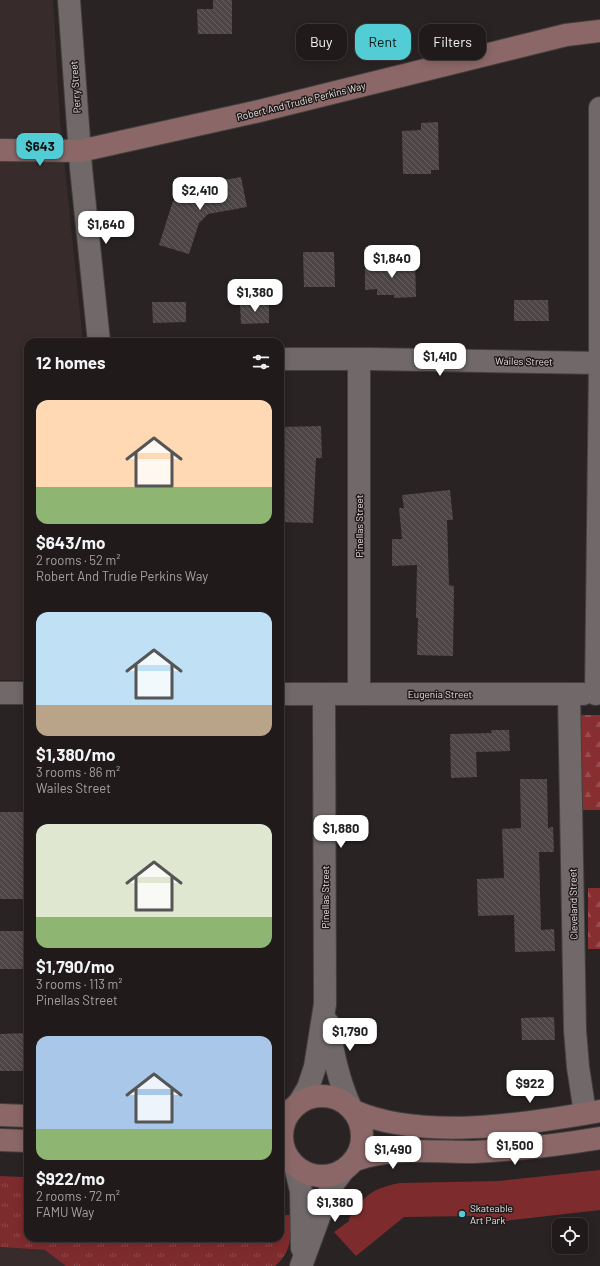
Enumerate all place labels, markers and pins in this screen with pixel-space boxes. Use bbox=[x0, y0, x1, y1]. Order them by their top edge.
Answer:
pin: $643 bbox=[16, 133, 64, 167]
pin: $2,410 bbox=[167, 177, 233, 211]
pin: $1,640 bbox=[73, 211, 139, 245]
pin: $1,840 bbox=[359, 245, 425, 279]
pin: $1,380 bbox=[222, 279, 288, 313]
pin: $1,410 bbox=[407, 343, 473, 377]
pin: $1,880 bbox=[308, 815, 374, 849]
pin: $1,790 bbox=[317, 1018, 383, 1052]
pin: $922 bbox=[506, 1070, 554, 1104]
pin: $1,500 bbox=[482, 1132, 548, 1166]
pin: $1,490 bbox=[360, 1136, 426, 1170]
pin: $1,380 bbox=[302, 1189, 368, 1223]
place label: Skateable Art Park bbox=[470, 1202, 513, 1226]
marker: Skateable Art Park bbox=[457, 1209, 467, 1219]

